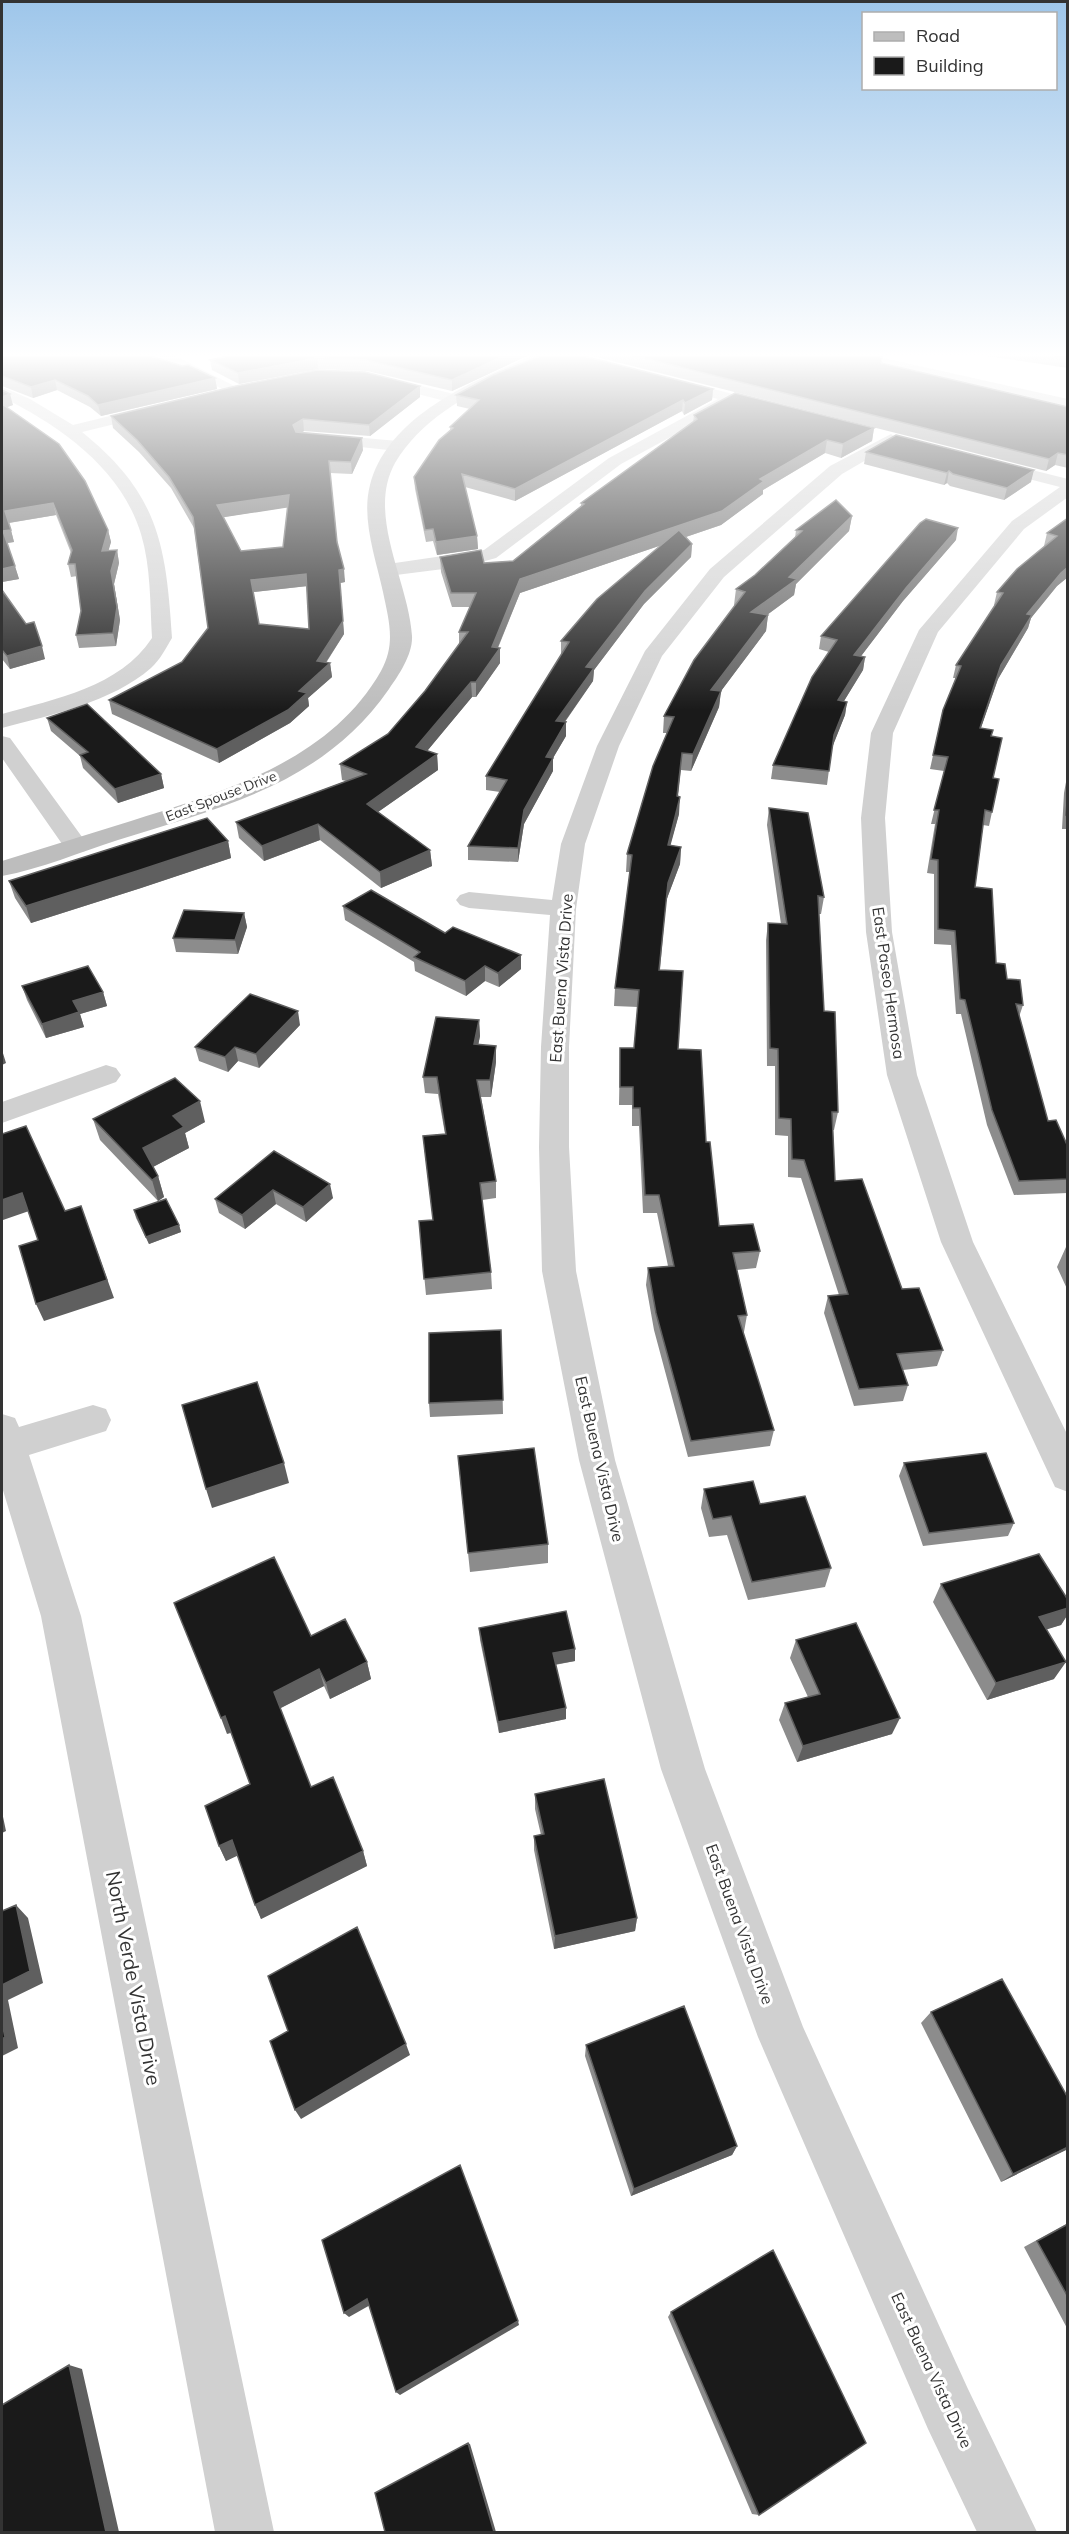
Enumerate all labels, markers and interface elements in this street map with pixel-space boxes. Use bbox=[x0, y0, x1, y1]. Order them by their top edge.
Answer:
legend bbox=[862, 12, 1057, 90]
text: Road bbox=[916, 24, 960, 47]
text: Building bbox=[916, 54, 984, 77]
street label: East Spouse Drive bbox=[163, 767, 279, 825]
street label: East Buena Vista Drive bbox=[545, 893, 577, 1063]
street label: East Paseo Hermosa bbox=[868, 906, 910, 1060]
street label: East Buena Vista Drive bbox=[571, 1374, 629, 1544]
street label: East Buena Vista Drive bbox=[702, 1841, 778, 2007]
street label: North Verde Vista Drive bbox=[101, 1869, 167, 2087]
street label: East Buena Vista Drive bbox=[887, 2289, 977, 2451]

